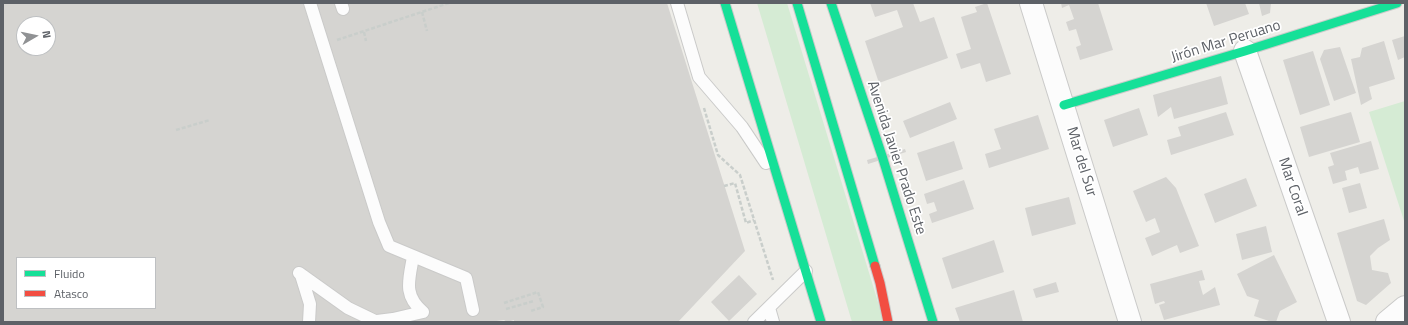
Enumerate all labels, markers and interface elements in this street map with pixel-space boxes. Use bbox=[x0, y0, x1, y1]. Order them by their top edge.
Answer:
north arrow bbox=[16, 16, 56, 56]
street label: Jirón Mar Peruano bbox=[1169, 17, 1283, 67]
text: N bbox=[38, 29, 55, 39]
street label: Avenida Javier Prado Este bbox=[863, 79, 929, 237]
street label: Mar del Sur bbox=[1062, 125, 1100, 199]
street label: Mar Coral bbox=[1274, 155, 1310, 219]
legend bbox=[16, 257, 156, 309]
text: Fluido bbox=[54, 264, 85, 283]
text: Atasco bbox=[54, 284, 88, 303]

